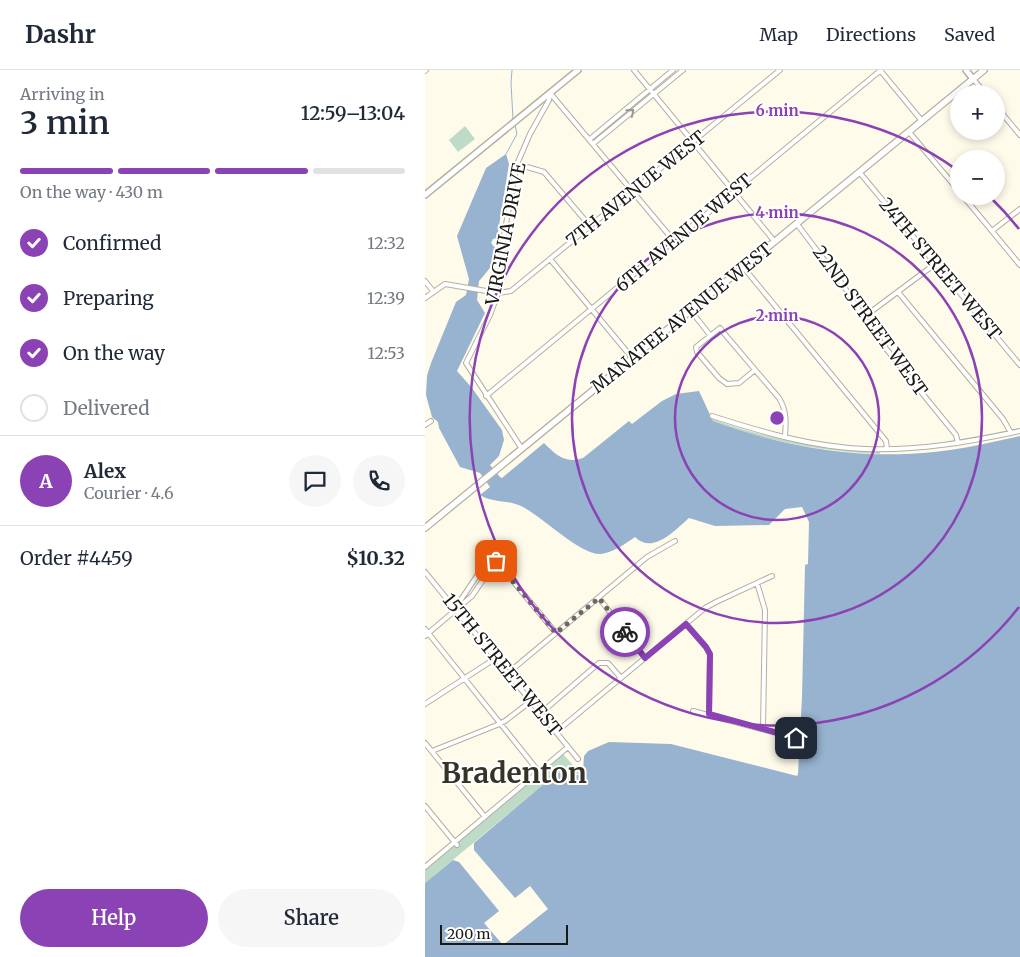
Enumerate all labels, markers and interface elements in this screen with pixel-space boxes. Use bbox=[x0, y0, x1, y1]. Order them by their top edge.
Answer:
text: Dashr bbox=[25, 19, 96, 50]
text: Map bbox=[760, 23, 798, 46]
text: Directions bbox=[826, 23, 916, 46]
text: Saved bbox=[944, 23, 995, 46]
text: Arriving in bbox=[20, 84, 105, 104]
map controls bbox=[950, 85, 1005, 205]
button: + bbox=[950, 85, 1005, 140]
text: 12:59–13:04 bbox=[301, 101, 405, 125]
text: 6 min bbox=[755, 101, 799, 120]
text: 3 min bbox=[20, 103, 110, 143]
one-way arrow bbox=[626, 109, 635, 118]
street label: 7TH AVENUE WEST bbox=[561, 125, 710, 252]
button: − bbox=[950, 150, 1005, 205]
street label: VIRGINIA DRIVE bbox=[480, 160, 531, 308]
street label: 6TH AVENUE WEST bbox=[610, 168, 757, 297]
text: On the way · 430 m bbox=[20, 182, 163, 202]
street label: 24TH STREET WEST bbox=[874, 193, 1007, 345]
text: 4 min bbox=[755, 203, 799, 222]
icon: check bbox=[20, 229, 48, 257]
text: Confirmed bbox=[63, 231, 161, 255]
text: 12:32 bbox=[367, 233, 405, 253]
street label: MANATEE AVENUE WEST bbox=[586, 237, 778, 398]
street label: 22ND STREET WEST bbox=[808, 241, 933, 401]
icon: check bbox=[20, 284, 48, 312]
text: Preparing bbox=[63, 286, 154, 310]
text: 12:39 bbox=[367, 288, 405, 308]
text: 2 min bbox=[756, 306, 798, 325]
icon: check bbox=[20, 339, 48, 367]
text: On the way bbox=[63, 341, 165, 365]
text: 12:53 bbox=[368, 343, 405, 363]
text: Delivered bbox=[63, 396, 150, 420]
centre of rings bbox=[768, 409, 786, 427]
button: chat bbox=[289, 455, 341, 507]
button: phone bbox=[353, 455, 405, 507]
text: Alex bbox=[84, 459, 126, 483]
text: A bbox=[39, 469, 53, 493]
text: Courier · 4.6 bbox=[84, 483, 174, 503]
pin bbox=[475, 540, 517, 582]
text: Order #4459 bbox=[20, 546, 133, 570]
text: $10.32 bbox=[346, 546, 405, 570]
icon: bag bbox=[482, 547, 510, 575]
street label: 15TH STREET WEST bbox=[438, 589, 567, 741]
courier bbox=[600, 607, 650, 657]
icon: bike bbox=[611, 618, 639, 646]
pin bbox=[775, 717, 817, 759]
icon: home bbox=[782, 724, 810, 752]
district label: Bradenton bbox=[441, 755, 587, 791]
button: Help bbox=[20, 889, 208, 947]
button: Share bbox=[218, 889, 405, 947]
scale bar bbox=[440, 922, 567, 945]
text: 200 m bbox=[447, 925, 490, 943]

